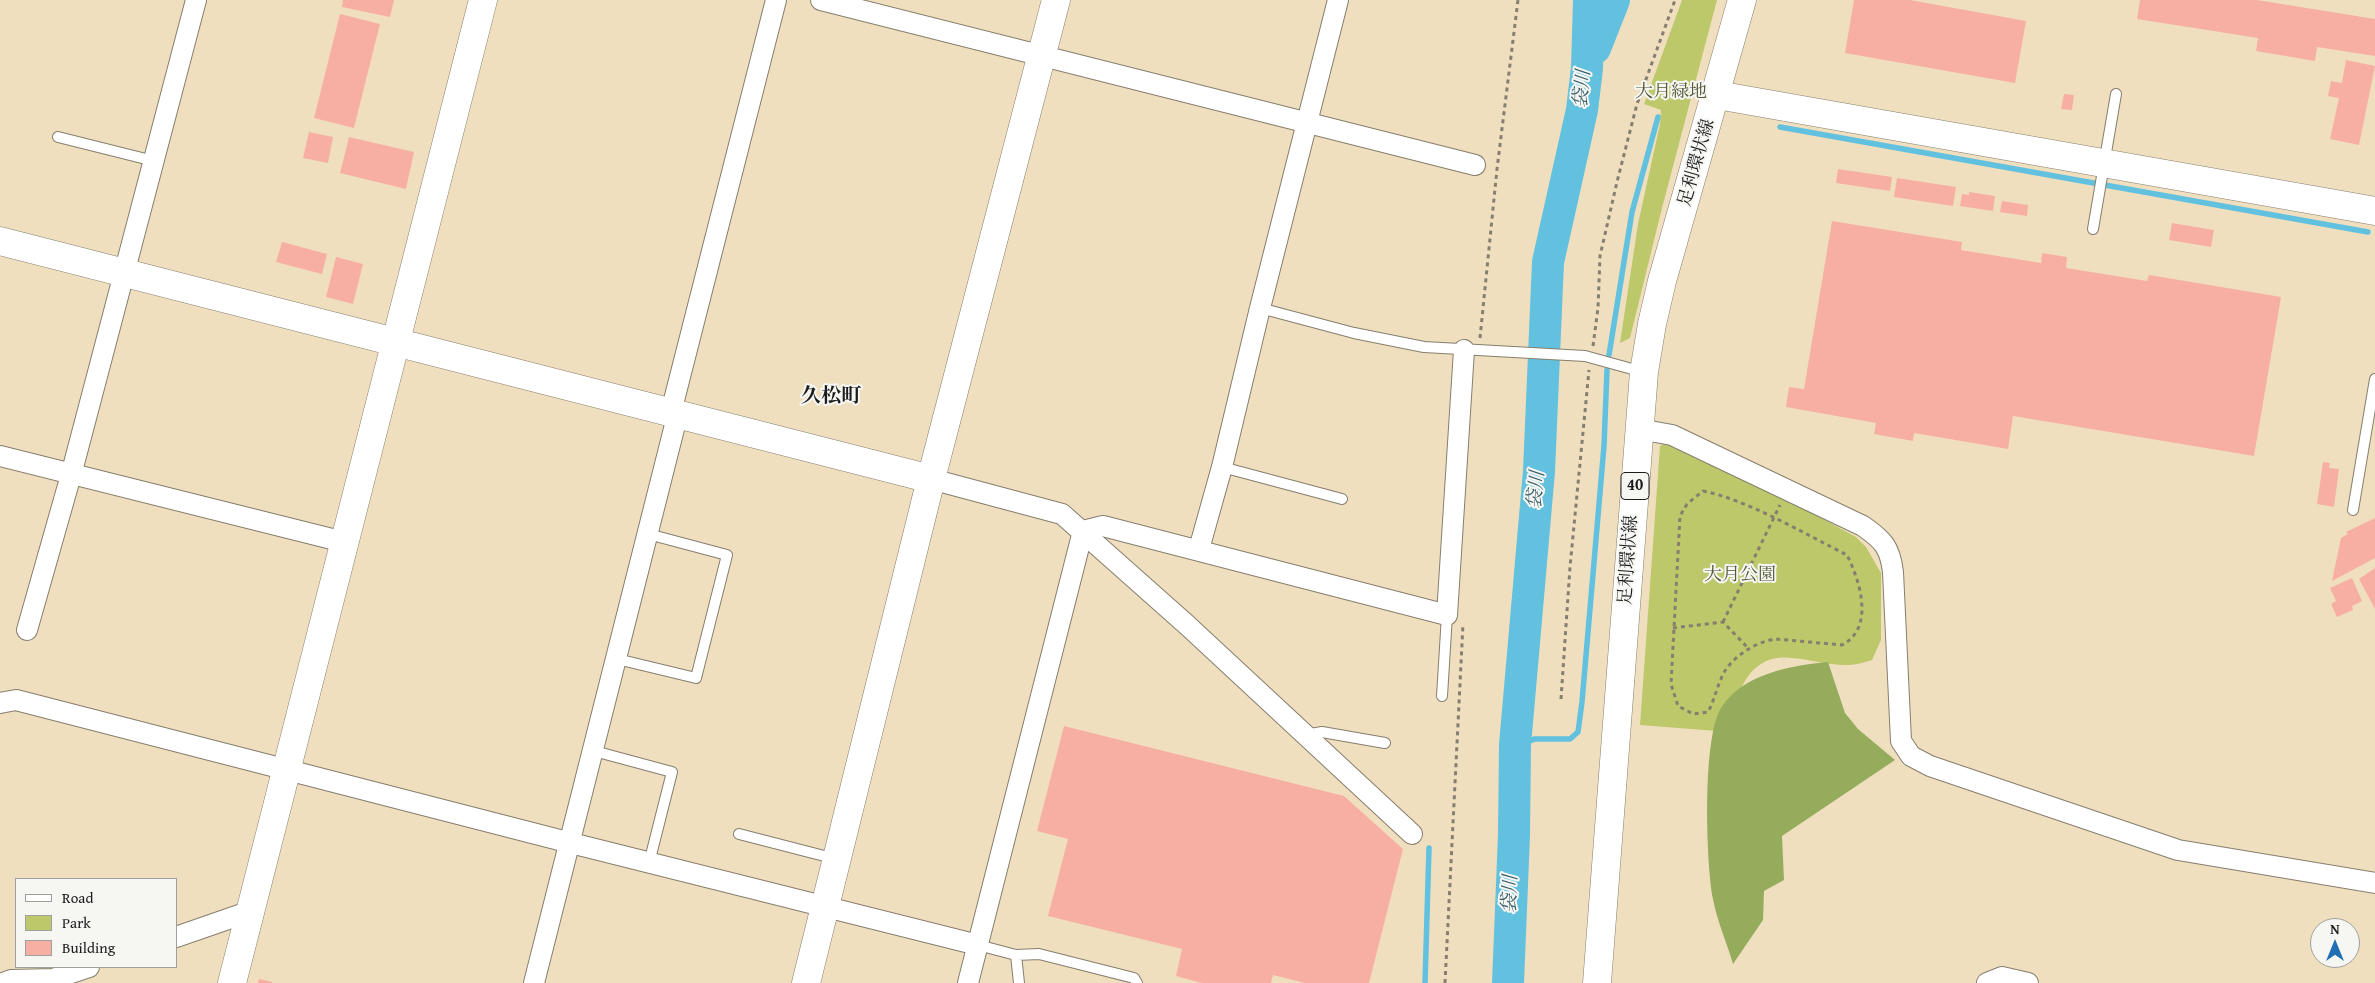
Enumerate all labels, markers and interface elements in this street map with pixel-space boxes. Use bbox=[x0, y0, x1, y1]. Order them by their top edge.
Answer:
water label: 袋川 bbox=[1570, 69, 1596, 109]
park label: 大月緑地 bbox=[1635, 81, 1707, 103]
street label: 足利環状線 bbox=[1674, 117, 1720, 209]
district label: 久松町 bbox=[801, 385, 861, 409]
water label: 袋川 bbox=[1524, 470, 1550, 510]
road number: 40 bbox=[1621, 472, 1649, 500]
street label: 足利環状線 bbox=[1615, 514, 1643, 606]
park label: 大月公園 bbox=[1704, 564, 1776, 586]
water label: 袋川 bbox=[1499, 875, 1523, 913]
legend bbox=[15, 878, 178, 968]
text: Road bbox=[62, 887, 93, 908]
text: Park bbox=[62, 912, 91, 933]
north arrow bbox=[2310, 918, 2360, 968]
text: N bbox=[2330, 919, 2340, 939]
text: Building bbox=[62, 937, 115, 958]

